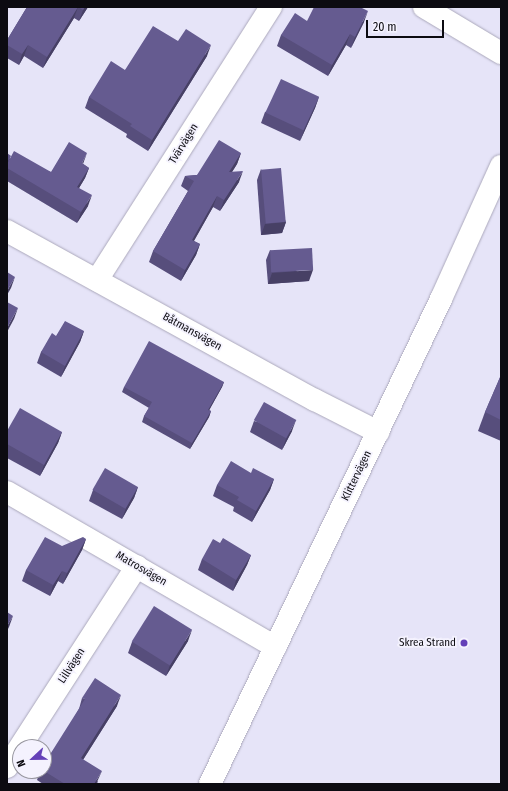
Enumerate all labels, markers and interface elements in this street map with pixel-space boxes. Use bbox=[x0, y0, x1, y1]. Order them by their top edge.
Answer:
scale bar bbox=[368, 12, 446, 38]
text: 20 m bbox=[373, 20, 397, 34]
street label: Tvärvägen bbox=[167, 121, 201, 167]
street label: Båtmansvägen bbox=[160, 310, 224, 354]
street label: Klittervägen bbox=[339, 449, 375, 503]
street label: Matrosvägen bbox=[113, 549, 169, 589]
place label: Skrea Strand bbox=[399, 636, 456, 650]
marker: Skrea Strand bbox=[459, 638, 469, 648]
street label: Lillvägen bbox=[56, 646, 88, 686]
north arrow bbox=[12, 739, 52, 779]
text: N bbox=[14, 758, 29, 769]

